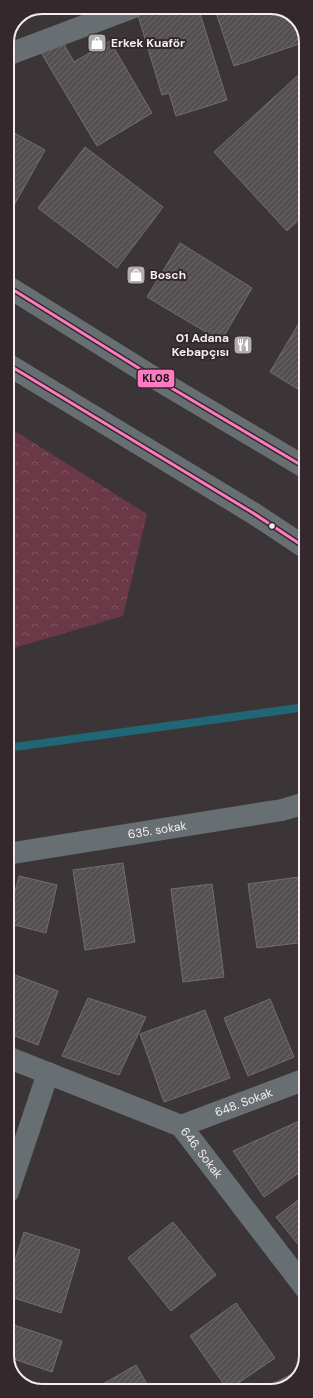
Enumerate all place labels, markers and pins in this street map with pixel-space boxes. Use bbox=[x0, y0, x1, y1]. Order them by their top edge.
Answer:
shop icon: Erkek Kuaför bbox=[86, 32, 108, 54]
place label: Erkek Kuaför bbox=[111, 35, 185, 51]
shop icon: Bosch bbox=[125, 264, 147, 286]
place label: Bosch bbox=[150, 267, 186, 283]
place label: 01 Adana Kebapçısı bbox=[172, 330, 229, 360]
restaurant icon: 01 Adana Kebapçısı bbox=[232, 334, 254, 356]
unlabelled marker bbox=[267, 521, 277, 531]

